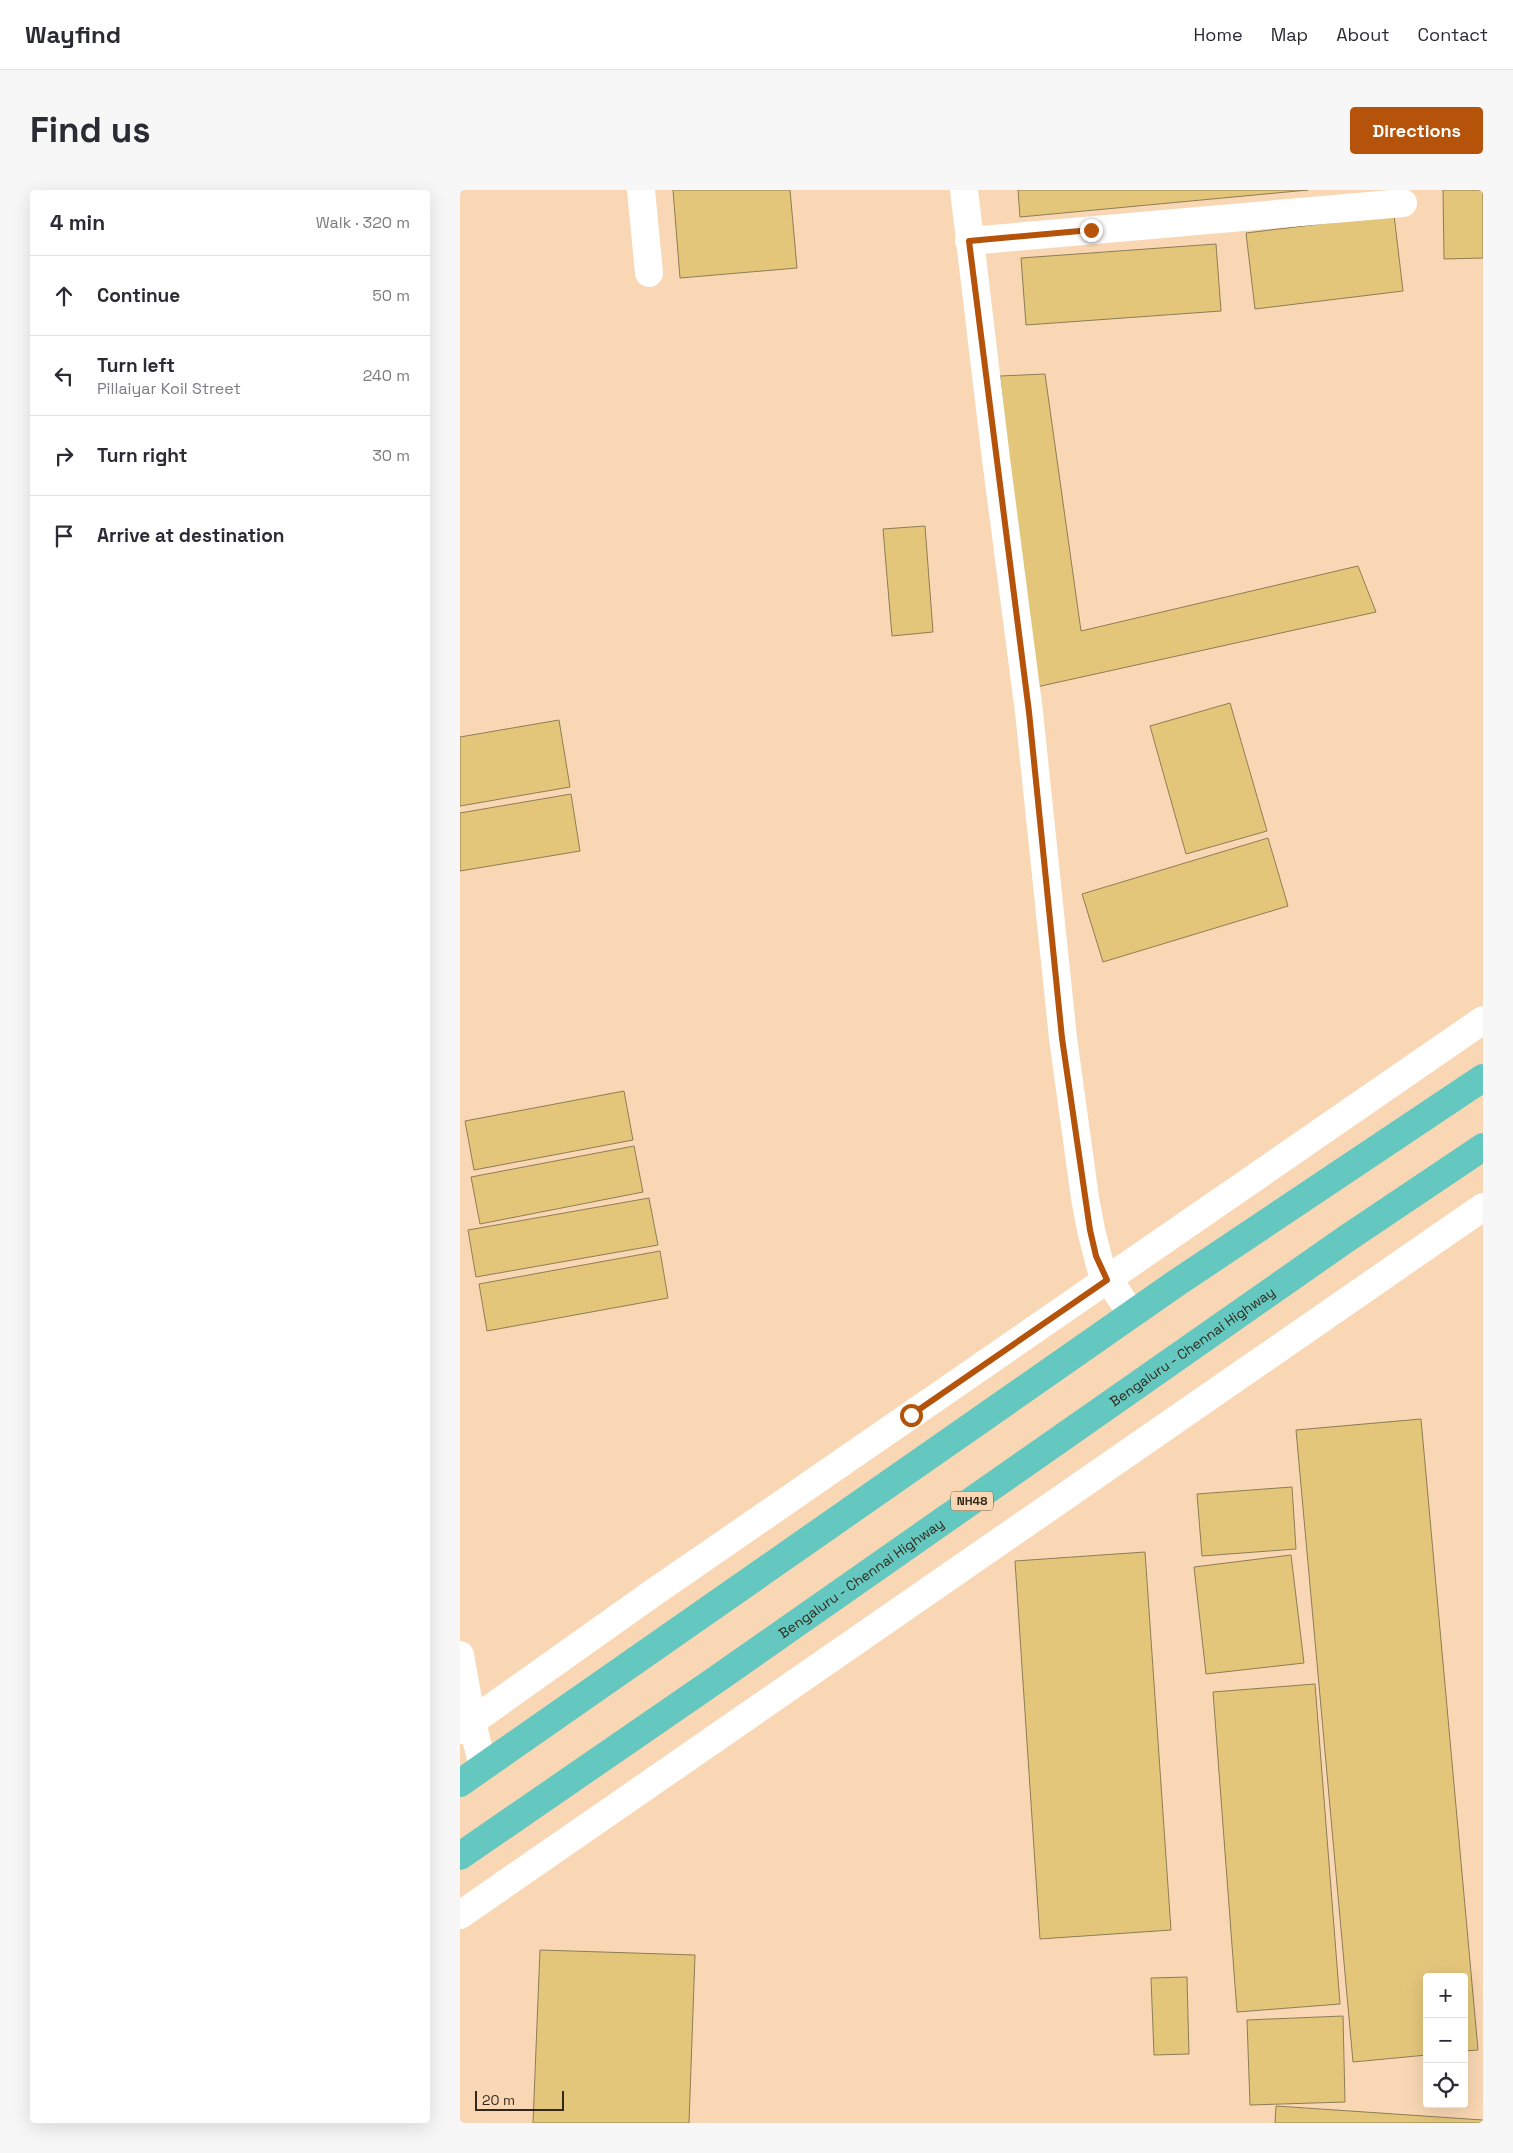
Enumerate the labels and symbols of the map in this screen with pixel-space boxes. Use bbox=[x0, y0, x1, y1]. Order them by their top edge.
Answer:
route end bbox=[1080, 219, 1103, 242]
street label: Bengaluru - Chennai Highway bbox=[1106, 1283, 1278, 1411]
route start bbox=[900, 1404, 923, 1427]
road number: NH48 bbox=[951, 1492, 993, 1510]
street label: Bengaluru - Chennai Highway bbox=[775, 1514, 947, 1642]
scale bar bbox=[475, 2088, 564, 2111]

